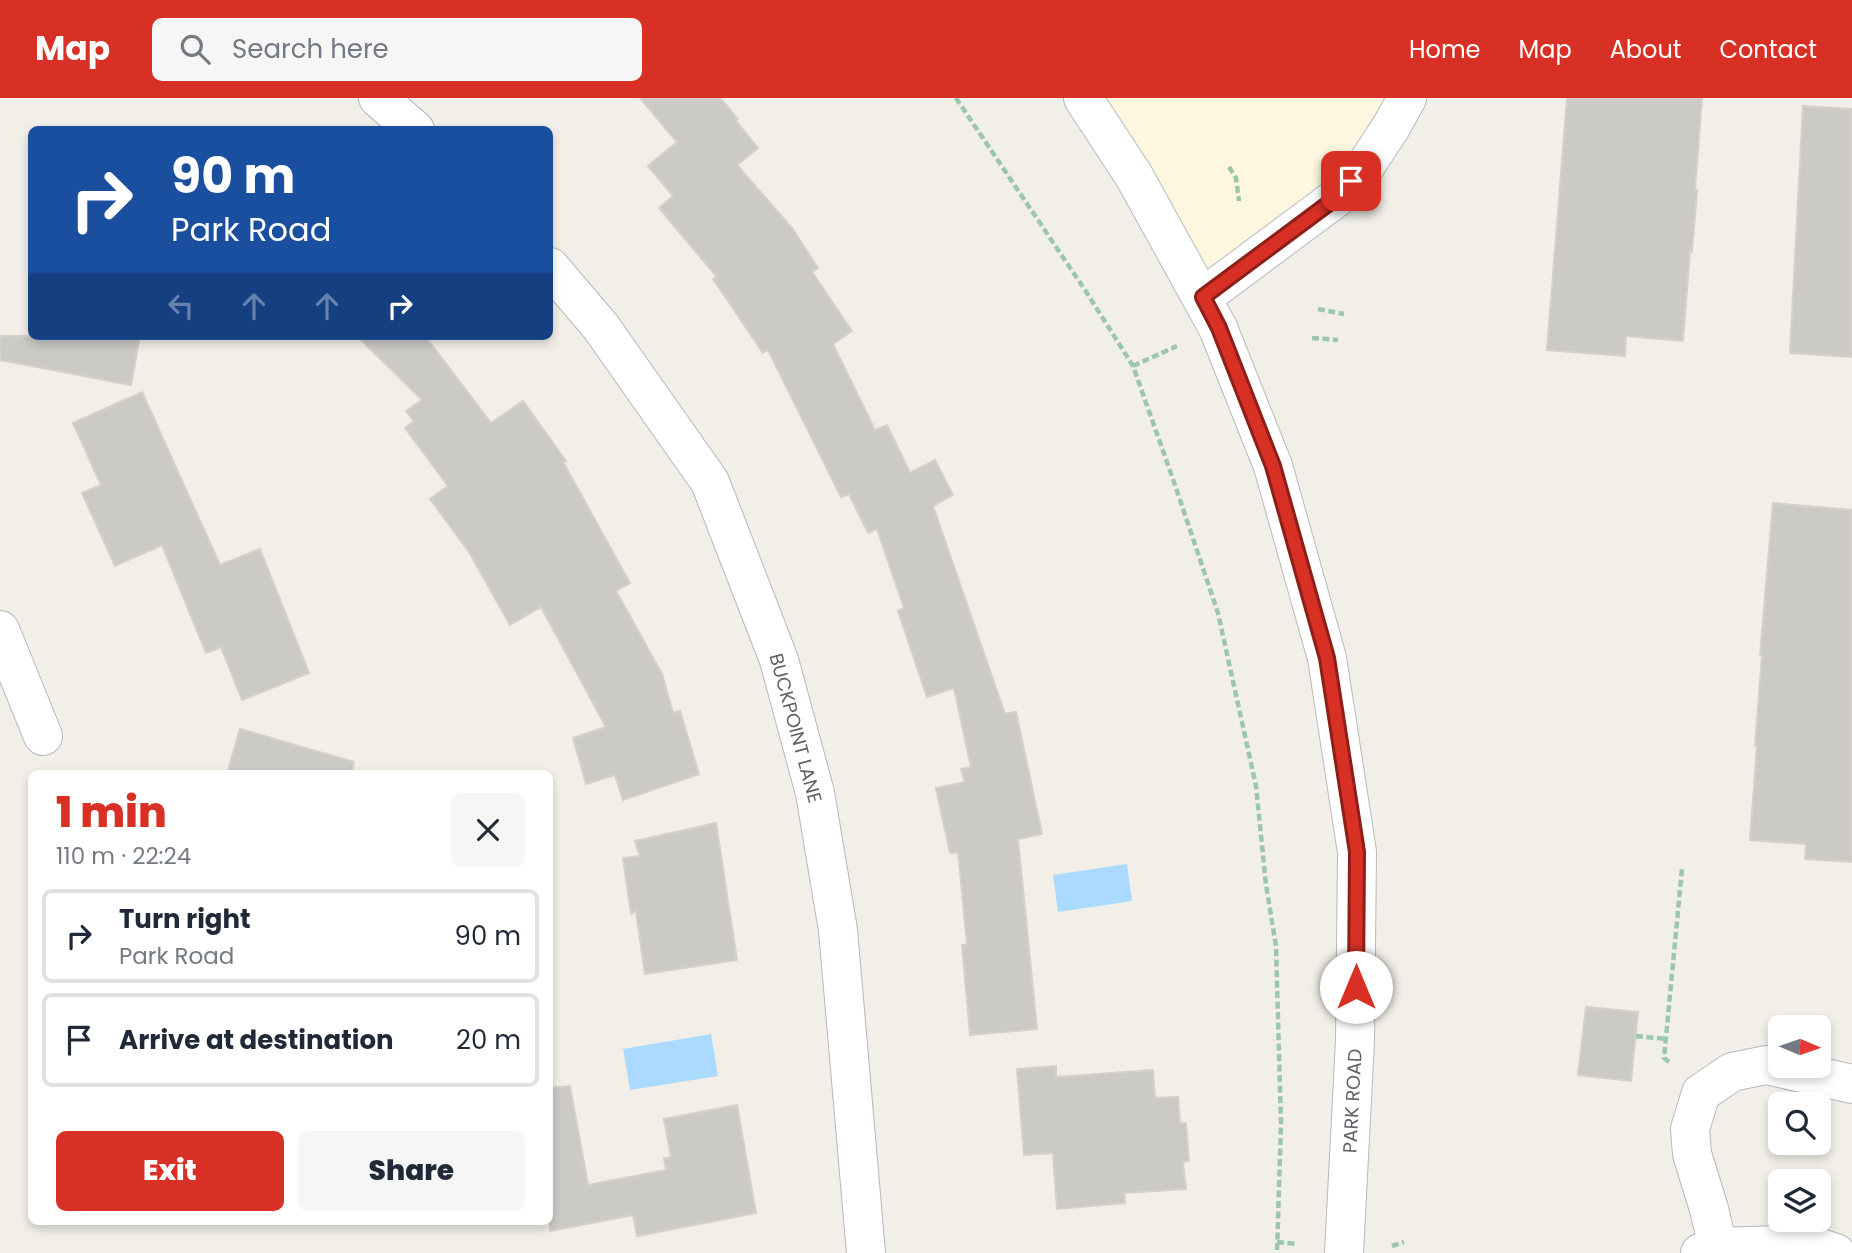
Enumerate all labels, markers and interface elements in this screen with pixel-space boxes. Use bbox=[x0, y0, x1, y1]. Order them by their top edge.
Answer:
search box bbox=[152, 18, 642, 81]
text: Map bbox=[35, 25, 110, 72]
icon: search bbox=[176, 30, 214, 68]
text: Search here bbox=[232, 31, 389, 67]
text: Home bbox=[1409, 33, 1481, 66]
text: Map bbox=[1519, 33, 1572, 66]
text: About bbox=[1610, 33, 1681, 66]
text: Contact bbox=[1719, 33, 1817, 66]
text: 90 m bbox=[171, 142, 295, 210]
pin bbox=[1321, 151, 1381, 211]
icon: right bbox=[56, 154, 147, 245]
icon: arrive bbox=[1332, 162, 1370, 200]
text: Park Road bbox=[171, 207, 331, 252]
icon: left bbox=[162, 287, 200, 325]
icon: ahead bbox=[235, 287, 273, 325]
icon: ahead bbox=[308, 287, 346, 325]
icon: right bbox=[381, 287, 419, 325]
street label: BUCKPOINT LANE bbox=[763, 650, 828, 806]
text: 1 min bbox=[56, 783, 167, 842]
button: close bbox=[451, 793, 525, 867]
text: 110 m · 22:24 bbox=[56, 840, 191, 872]
text: Turn right bbox=[119, 901, 251, 937]
icon: right bbox=[60, 917, 98, 955]
text: 90 m bbox=[455, 918, 521, 954]
text: Park Road bbox=[119, 940, 234, 972]
position arrow bbox=[1319, 950, 1393, 1024]
north arrow bbox=[1768, 1015, 1830, 1078]
map controls bbox=[1768, 1015, 1831, 1232]
icon: arrive bbox=[60, 1021, 98, 1059]
text: Arrive at destination bbox=[119, 1022, 394, 1058]
text: 20 m bbox=[456, 1022, 521, 1058]
street label: PARK ROAD bbox=[1336, 1048, 1369, 1154]
button: search bbox=[1768, 1092, 1831, 1155]
button: Exit bbox=[56, 1131, 284, 1211]
button: Share bbox=[298, 1131, 525, 1211]
button: layers bbox=[1768, 1169, 1831, 1232]

